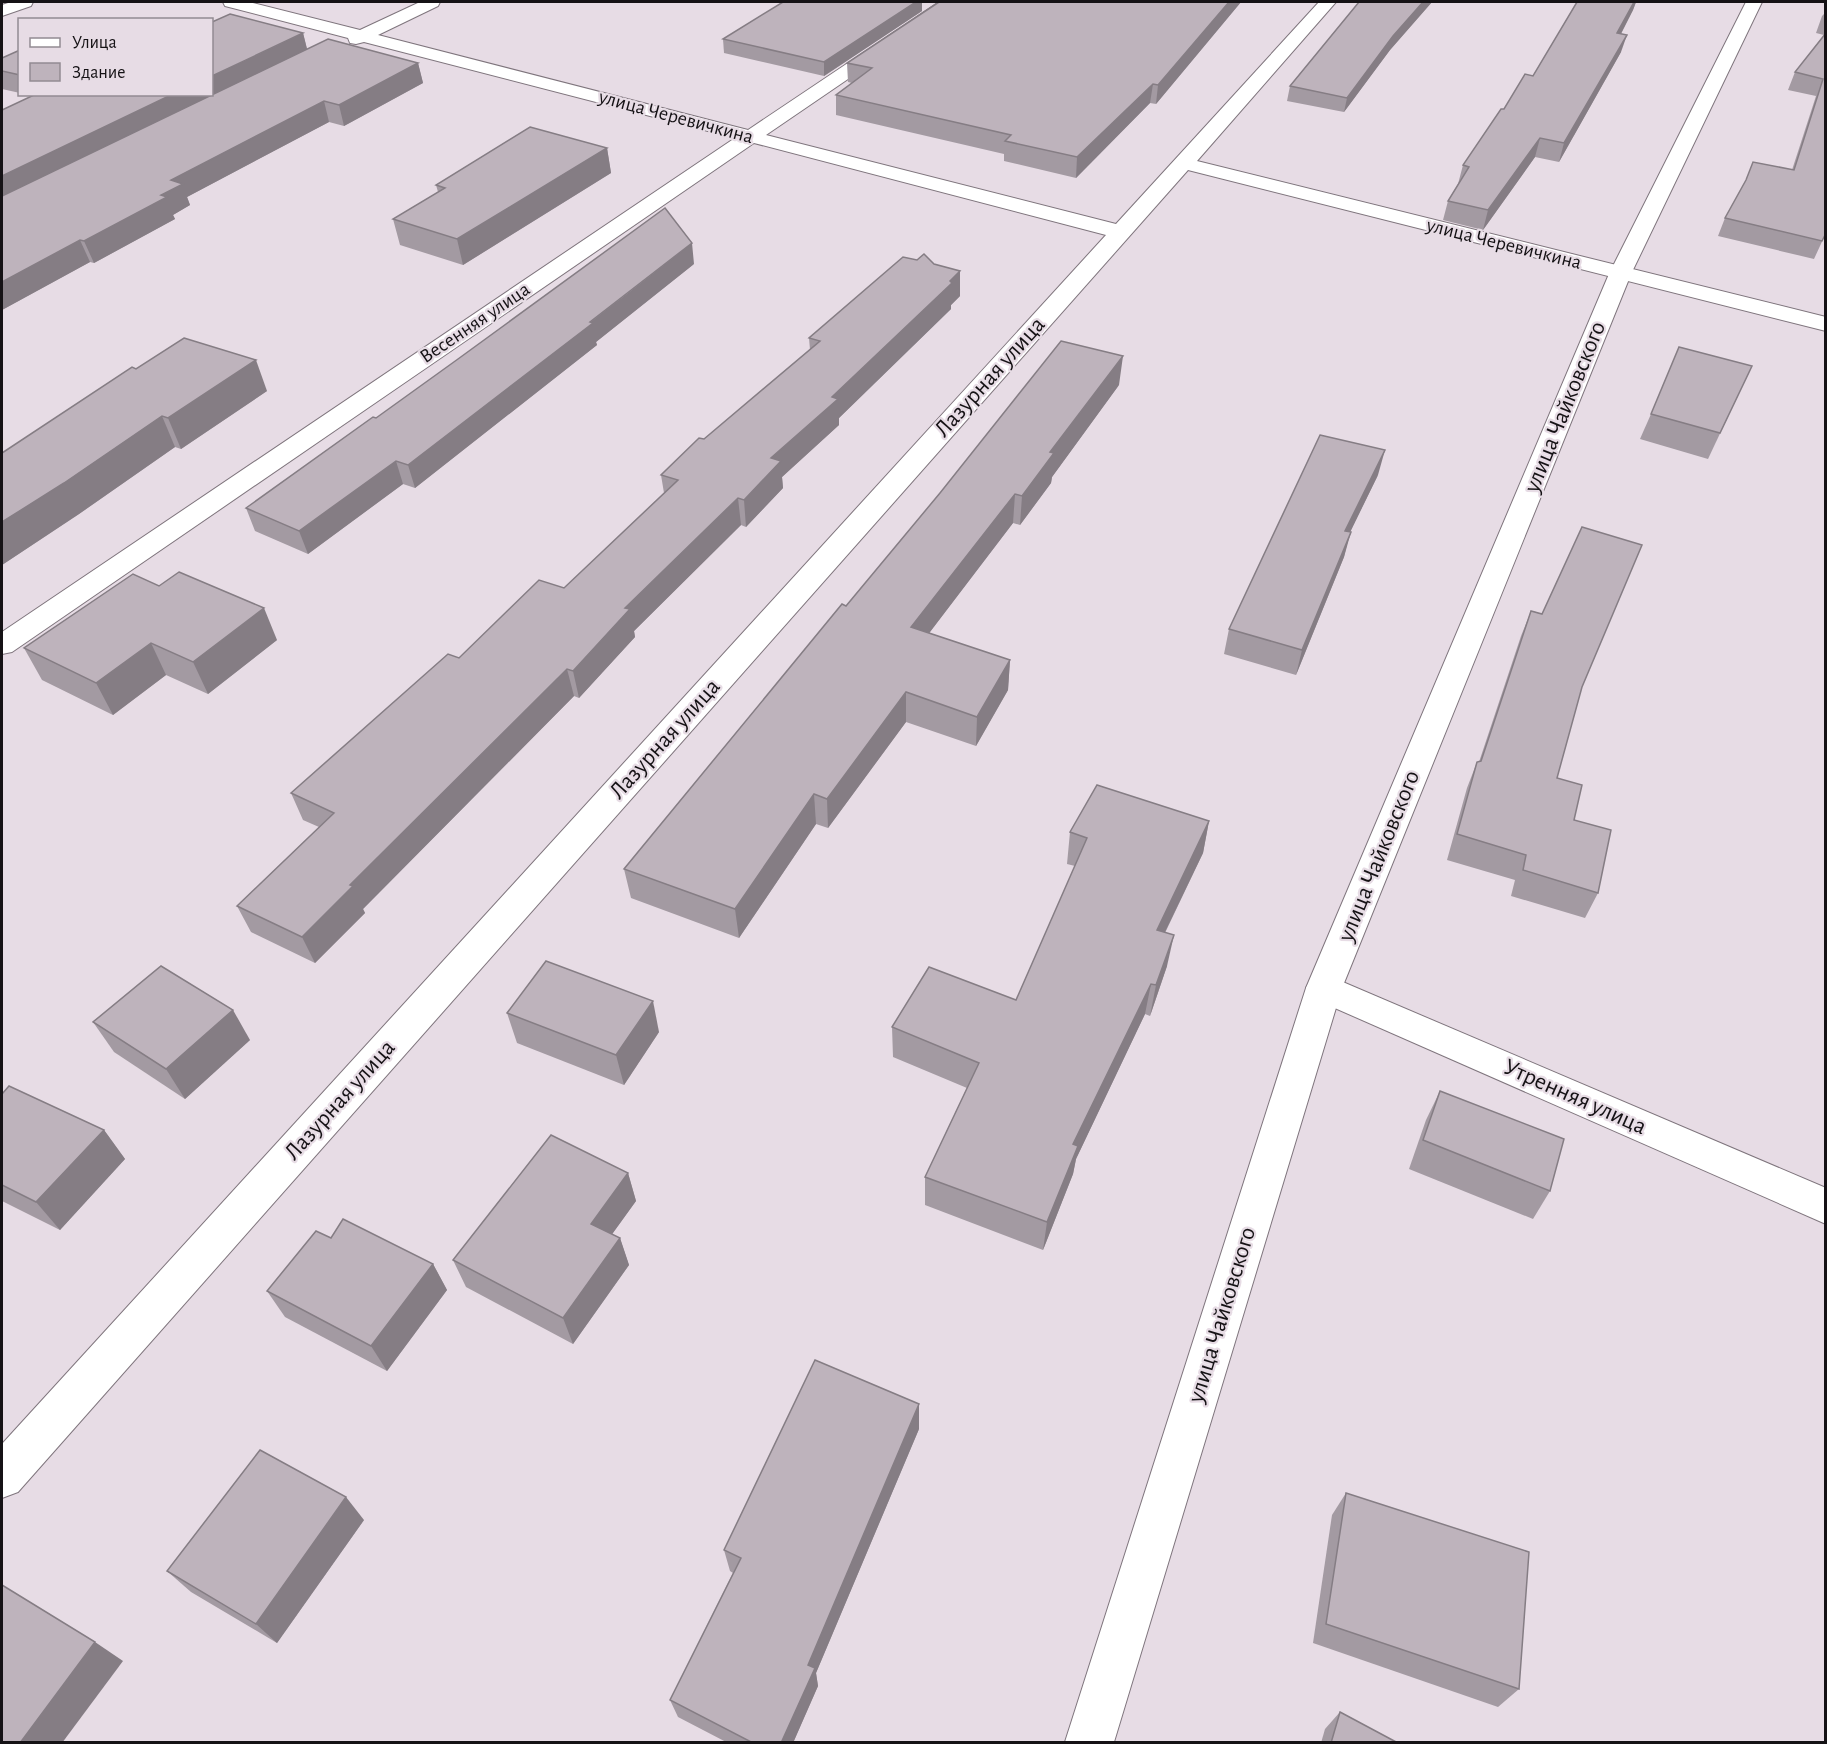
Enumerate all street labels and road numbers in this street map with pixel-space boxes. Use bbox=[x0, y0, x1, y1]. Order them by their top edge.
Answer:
street label: улица Черевичкина bbox=[596, 87, 755, 147]
street label: улица Черевичкина bbox=[1423, 215, 1584, 273]
street label: Весенняя улица bbox=[416, 279, 534, 367]
street label: Лазурная улица bbox=[930, 312, 1050, 442]
street label: улица Чайковского bbox=[1519, 318, 1610, 497]
street label: Лазурная улица bbox=[605, 674, 725, 804]
street label: улица Чайковского bbox=[1333, 767, 1424, 946]
street label: Лазурная улица bbox=[280, 1035, 400, 1165]
street label: Утренняя улица bbox=[1500, 1055, 1650, 1139]
street label: улица Чайковского bbox=[1184, 1224, 1260, 1406]

